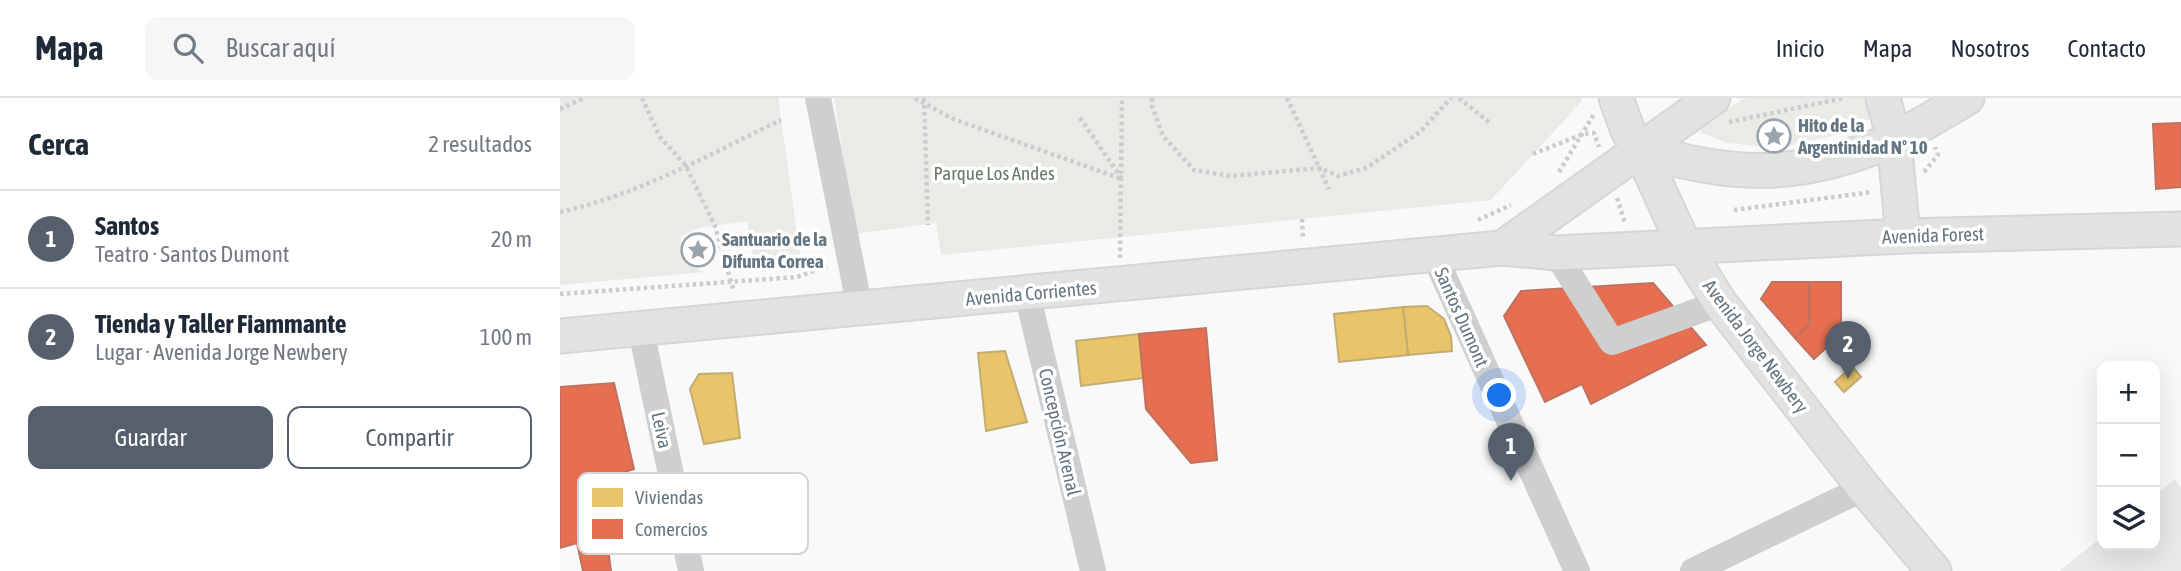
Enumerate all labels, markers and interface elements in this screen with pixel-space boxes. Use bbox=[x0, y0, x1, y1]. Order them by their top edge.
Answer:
search box bbox=[145, 17, 635, 80]
text: Mapa bbox=[35, 29, 103, 67]
icon: search bbox=[169, 29, 207, 67]
text: Buscar aquí bbox=[225, 33, 335, 63]
text: Inicio bbox=[1776, 35, 1825, 62]
text: Mapa bbox=[1863, 35, 1912, 62]
text: Nosotros bbox=[1950, 35, 2029, 62]
text: Contacto bbox=[2067, 35, 2146, 62]
place label: Hito de la Argentinidad Nº 10 bbox=[1797, 114, 1928, 158]
place icon: Hito de la Argentinidad Nº 10 bbox=[1755, 117, 1793, 155]
text: Cerca bbox=[28, 127, 89, 161]
text: 2 resultados bbox=[428, 131, 532, 157]
park label: Parque Los Andes bbox=[933, 162, 1055, 184]
text: Santos bbox=[95, 211, 159, 241]
street label: Avenida Forest bbox=[1882, 222, 1984, 248]
text: 1 bbox=[46, 226, 56, 252]
text: 20 m bbox=[491, 226, 532, 252]
place label: Santuario de la Difunta Correa bbox=[722, 228, 827, 272]
place icon: Santuario de la Difunta Correa bbox=[679, 231, 717, 269]
text: Teatro · Santos Dumont bbox=[95, 241, 289, 267]
street label: Santos Dumont bbox=[1430, 264, 1494, 370]
street label: Avenida Jorge Newbery bbox=[1699, 275, 1813, 417]
street label: Avenida Corrientes bbox=[965, 276, 1098, 310]
text: Tienda y Taller Fiammante bbox=[95, 309, 347, 339]
pin: 2 bbox=[1825, 321, 1871, 379]
text: 2 bbox=[46, 324, 56, 350]
text: 100 m bbox=[480, 324, 532, 350]
text: Lugar · Avenida Jorge Newbery bbox=[95, 339, 348, 365]
map controls bbox=[2097, 361, 2160, 550]
button: + bbox=[2097, 361, 2160, 424]
street label: Concepción Arenal bbox=[1035, 366, 1085, 498]
your location bbox=[1482, 378, 1516, 412]
button: Guardar bbox=[28, 406, 273, 469]
button: Compartir bbox=[287, 406, 532, 469]
street label: Leiva bbox=[647, 410, 677, 450]
pin: 1 bbox=[1488, 423, 1534, 481]
button: − bbox=[2097, 424, 2160, 487]
legend bbox=[578, 473, 808, 554]
text: Viviendas bbox=[635, 486, 704, 508]
button: layers bbox=[2097, 487, 2160, 550]
text: Comercios bbox=[635, 518, 708, 540]

